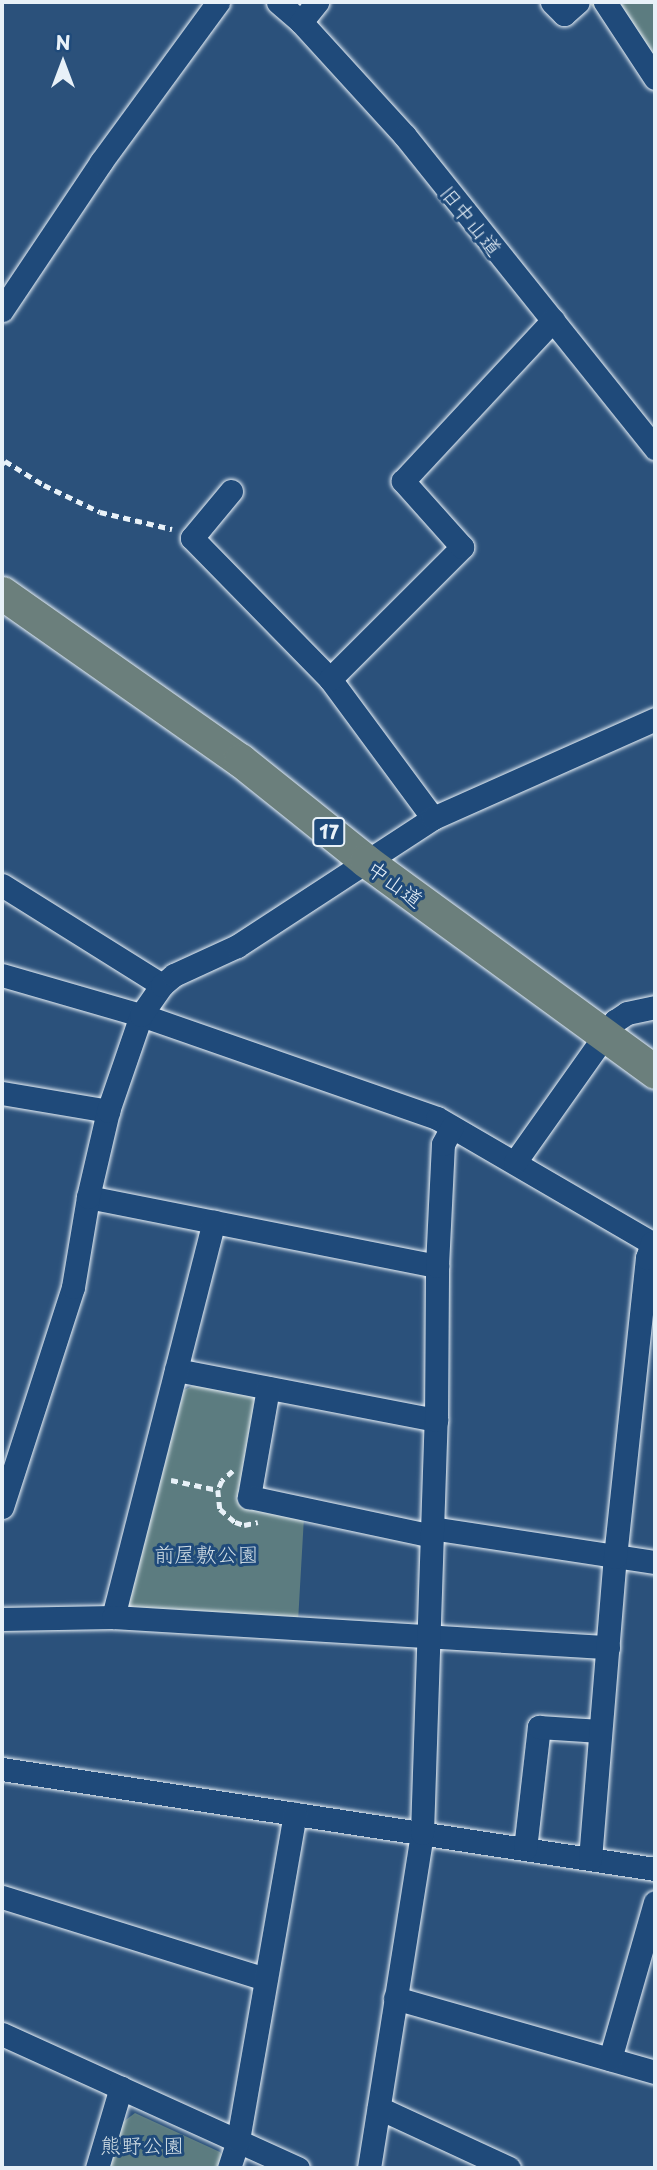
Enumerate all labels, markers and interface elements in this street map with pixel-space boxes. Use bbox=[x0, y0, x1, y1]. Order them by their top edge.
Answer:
north arrow bbox=[28, 28, 98, 98]
text: N bbox=[55, 28, 71, 56]
street label: 旧中山道 bbox=[436, 179, 508, 261]
road number: 17 bbox=[312, 817, 346, 848]
street label: 中山道 bbox=[363, 854, 429, 912]
park label: 前屋敷公園 bbox=[154, 1540, 258, 1566]
park label: 熊野公園 bbox=[100, 2131, 184, 2157]

